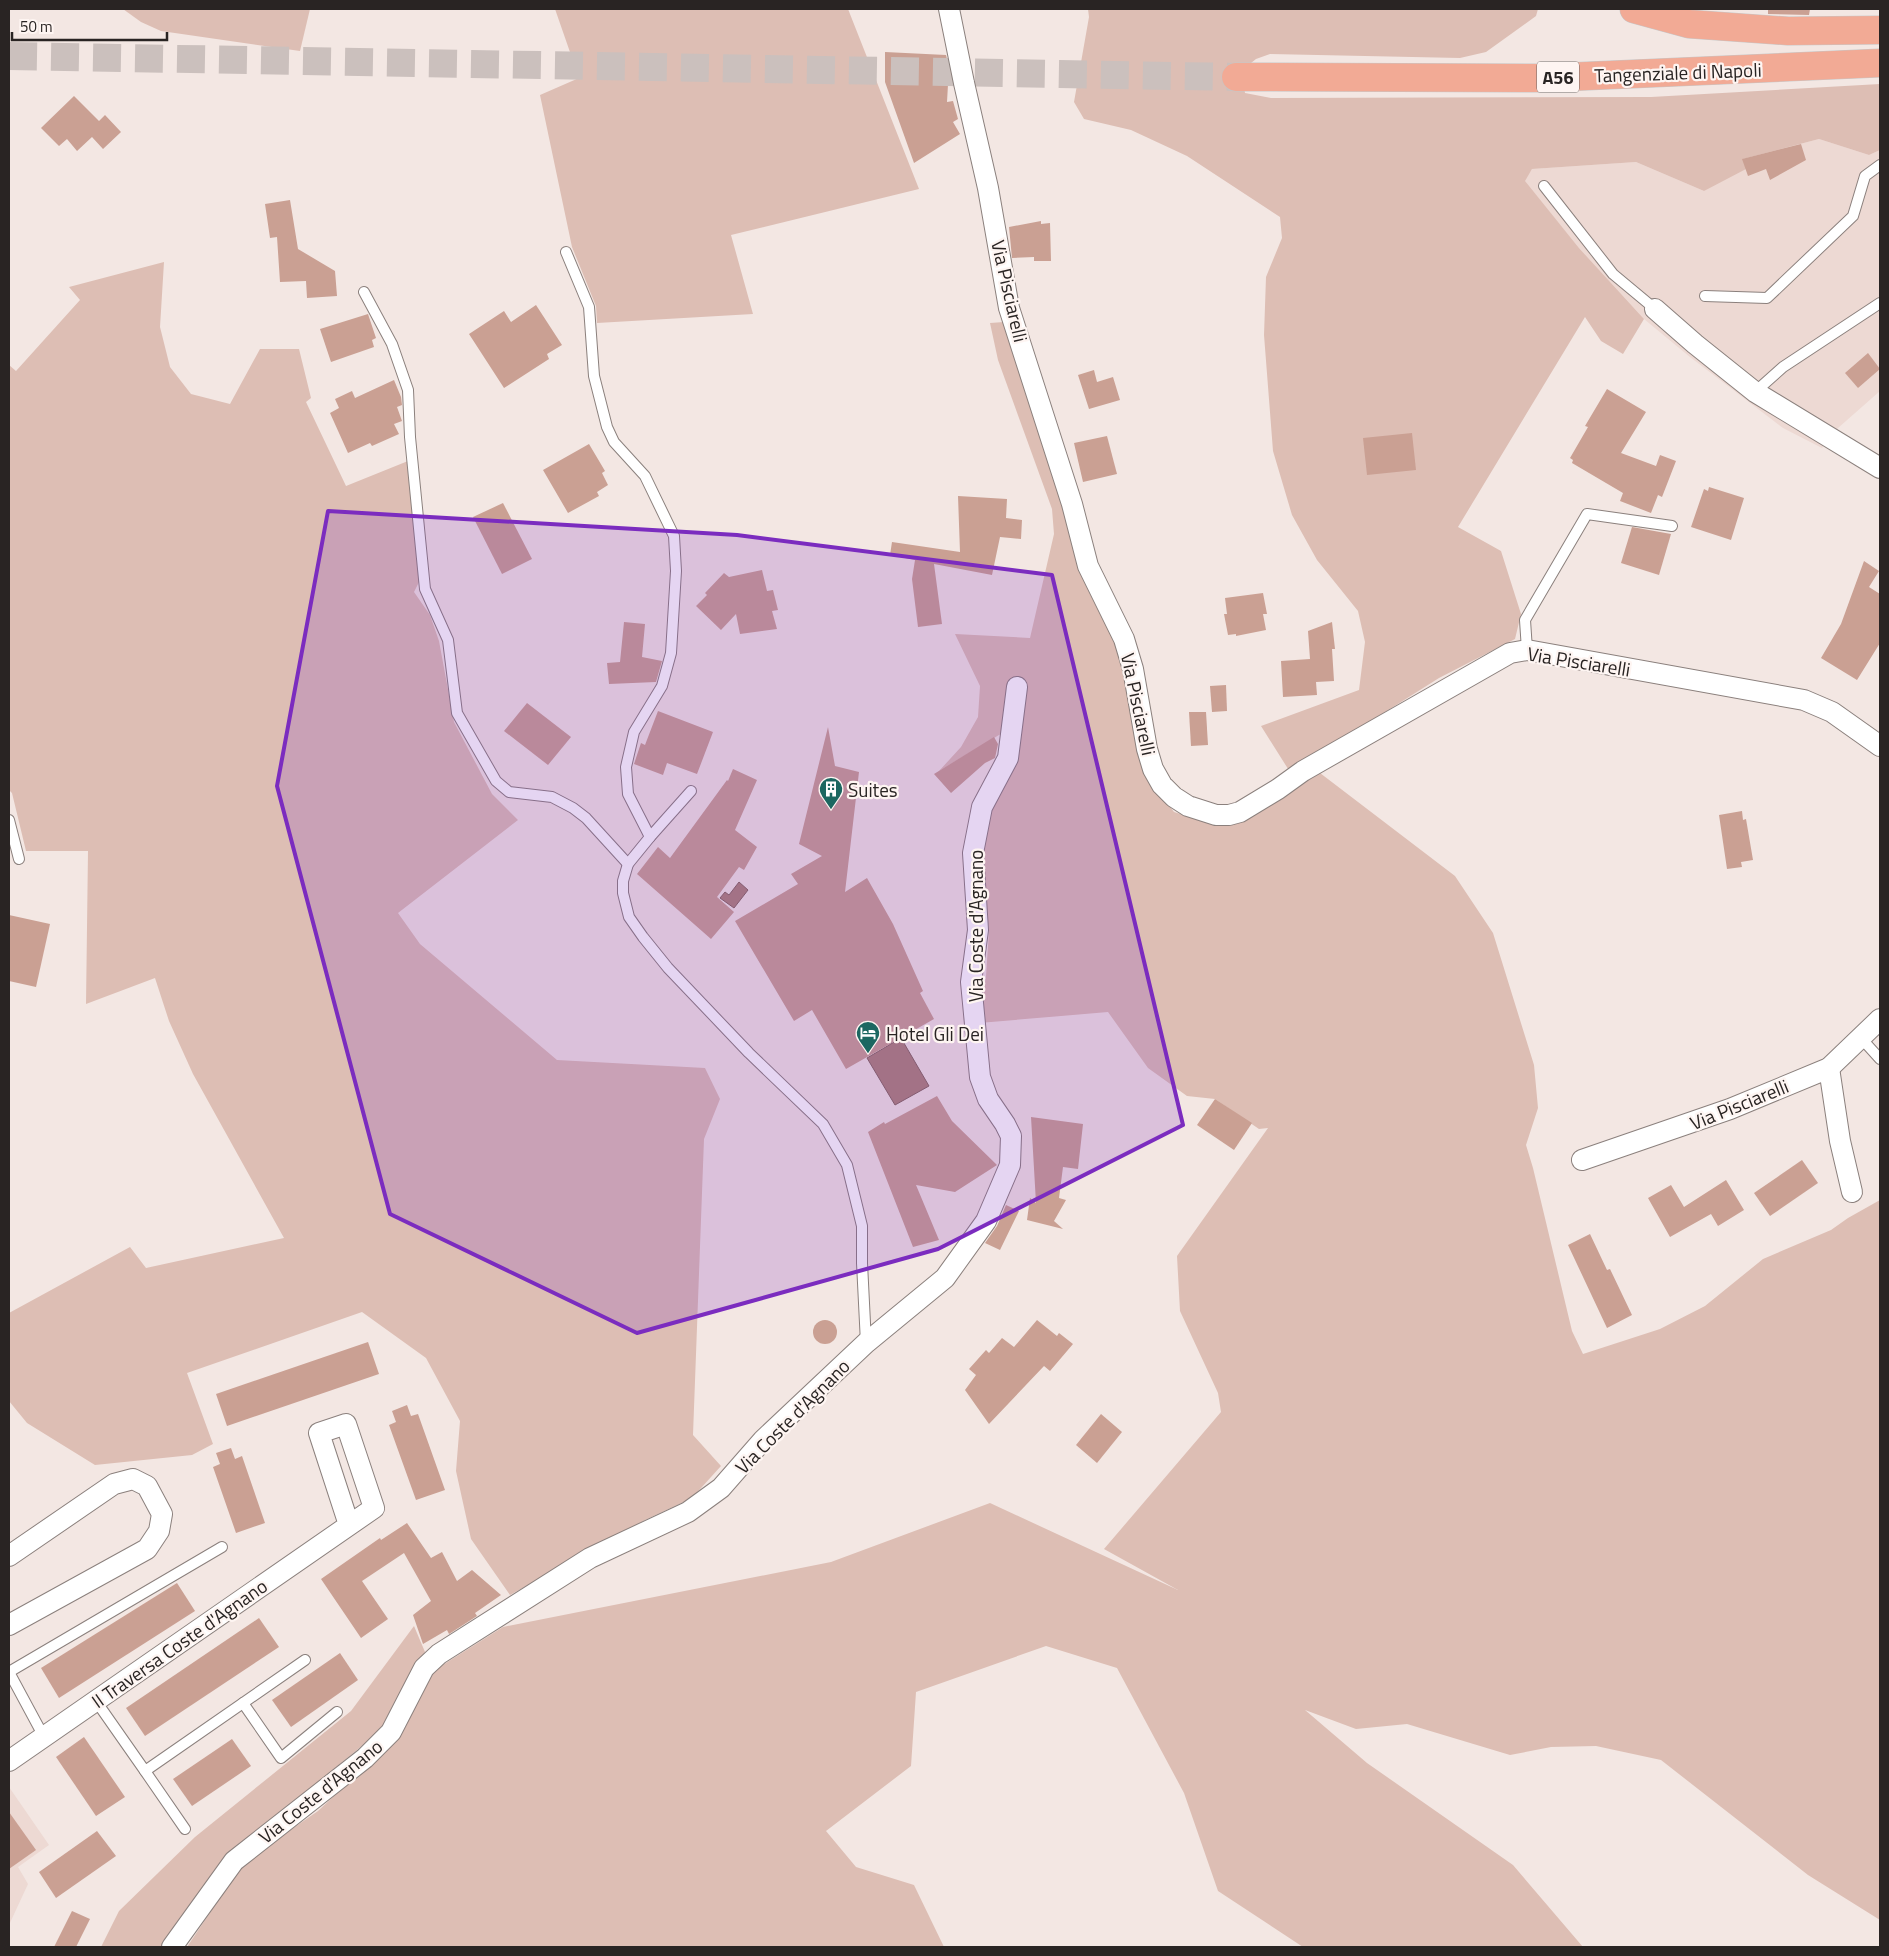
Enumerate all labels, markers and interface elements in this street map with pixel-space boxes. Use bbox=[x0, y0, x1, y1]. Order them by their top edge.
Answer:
scale bar bbox=[12, 10, 168, 42]
text: 50 m bbox=[20, 15, 53, 38]
street label: Tangenziale di Napoli bbox=[1594, 55, 1762, 89]
road number: A56 bbox=[1537, 62, 1579, 92]
street label: Via Pisciarelli bbox=[984, 237, 1036, 345]
street label: Via Pisciarelli bbox=[1525, 639, 1633, 683]
street label: Via Pisciarelli bbox=[1114, 650, 1164, 758]
place label: Suites bbox=[848, 775, 898, 804]
building icon: Suites bbox=[818, 776, 844, 810]
street label: Via Coste d'Agnano bbox=[961, 850, 990, 1002]
place label: Hotel Gli Dei bbox=[886, 1019, 984, 1048]
hotel icon: Hotel Gli Dei bbox=[855, 1020, 881, 1054]
street label: Via Pisciarelli bbox=[1685, 1071, 1793, 1137]
street label: Via Coste d'Agnano bbox=[728, 1352, 856, 1480]
street label: II Traversa Coste d'Agnano bbox=[85, 1571, 273, 1715]
street label: Via Coste d'Agnano bbox=[252, 1732, 388, 1850]

